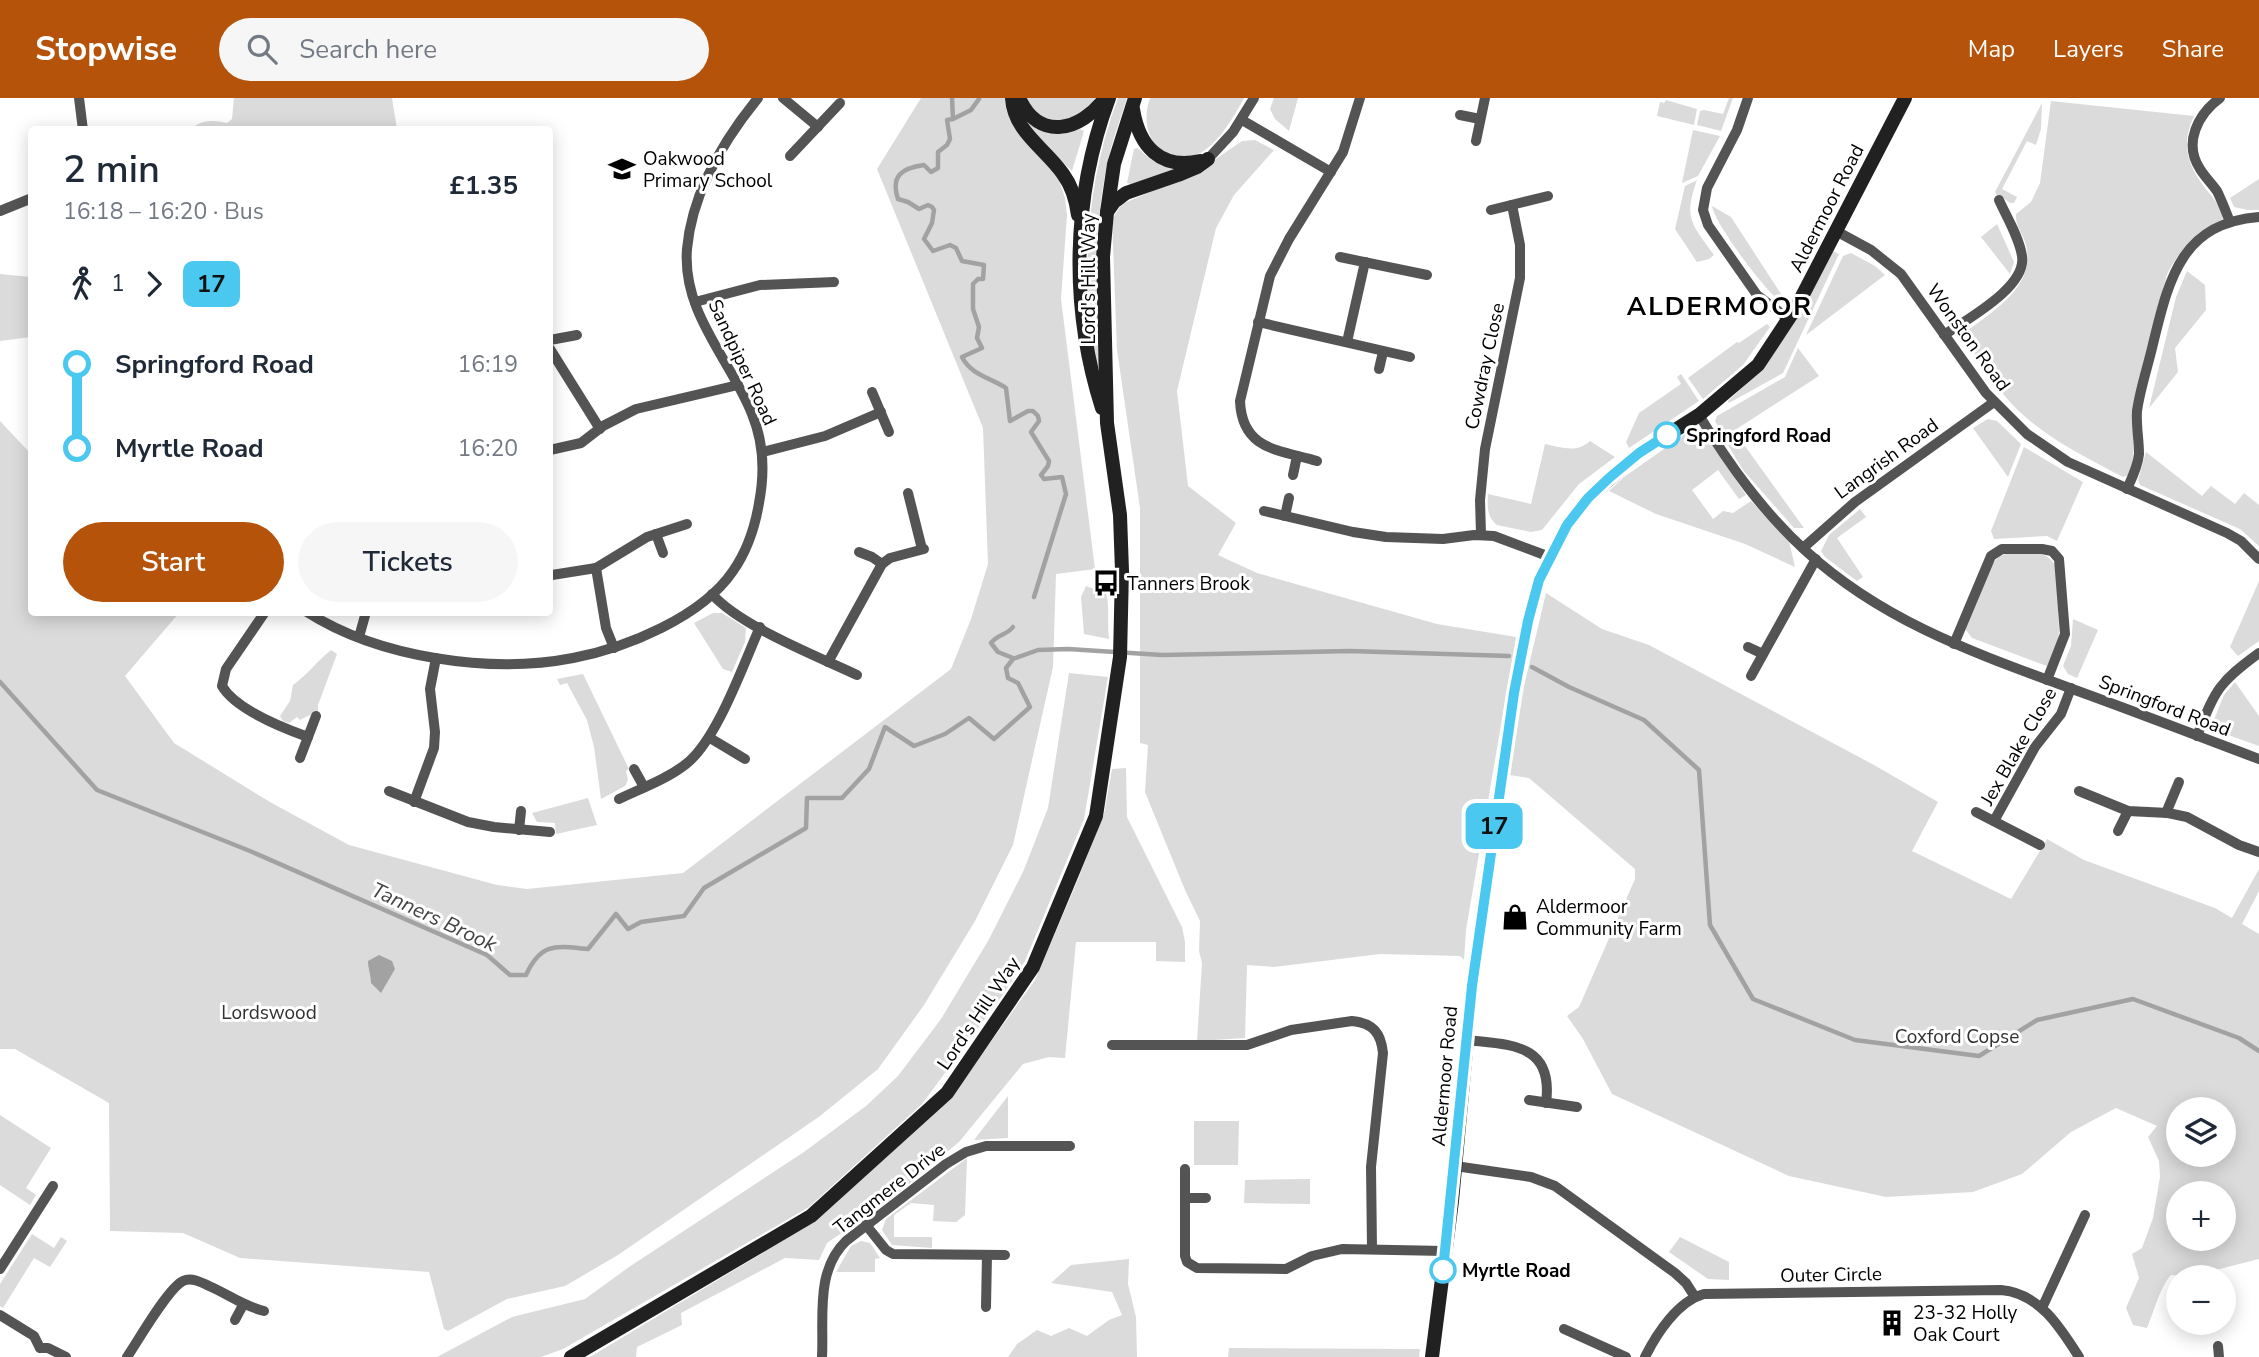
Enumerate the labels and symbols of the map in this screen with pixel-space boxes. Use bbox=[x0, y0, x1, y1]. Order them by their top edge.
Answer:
street label: Aldermoor Road bbox=[1783, 140, 1870, 277]
place label: Oakwood Primary School bbox=[643, 146, 773, 194]
school or university icon: Oakwood Primary School bbox=[607, 154, 637, 184]
street label: Lord's Hill Way bbox=[1076, 213, 1102, 345]
street label: Wonston Road bbox=[1920, 278, 2016, 397]
district label: ALDERMOOR bbox=[1627, 289, 1813, 324]
street label: Sandpiper Road bbox=[702, 295, 783, 430]
street label: Cowdray Close bbox=[1459, 300, 1511, 432]
street label: Langrish Road bbox=[1829, 412, 1944, 505]
marker: Springford Road bbox=[1654, 422, 1680, 448]
place label: Springford Road bbox=[1686, 423, 1831, 449]
bus stop icon: Tanners Brook bbox=[1091, 568, 1121, 598]
place label: Tanners Brook bbox=[1127, 571, 1250, 597]
street label: Springford Road bbox=[2095, 669, 2234, 743]
street label: Jex Blake Close bbox=[1974, 683, 2063, 811]
line badge: 17 bbox=[1462, 803, 1526, 849]
water label: Tanners Brook bbox=[367, 876, 502, 959]
place label: Aldermoor Community Farm bbox=[1536, 894, 1682, 942]
shop icon: Aldermoor Community Farm bbox=[1500, 902, 1530, 932]
street label: Lord's Hill Way bbox=[931, 952, 1026, 1075]
park label: Lordswood bbox=[221, 1000, 317, 1026]
street label: Aldermoor Road bbox=[1426, 1005, 1464, 1147]
park label: Coxford Copse bbox=[1895, 1024, 2019, 1050]
street label: Tangmere Drive bbox=[828, 1137, 951, 1241]
marker: Myrtle Road bbox=[1430, 1257, 1456, 1283]
place label: Myrtle Road bbox=[1462, 1258, 1571, 1284]
street label: Outer Circle bbox=[1780, 1261, 1882, 1289]
place label: 23-32 Holly Oak Court bbox=[1913, 1300, 2018, 1348]
building icon: 23-32 Holly Oak Court bbox=[1877, 1308, 1907, 1338]

